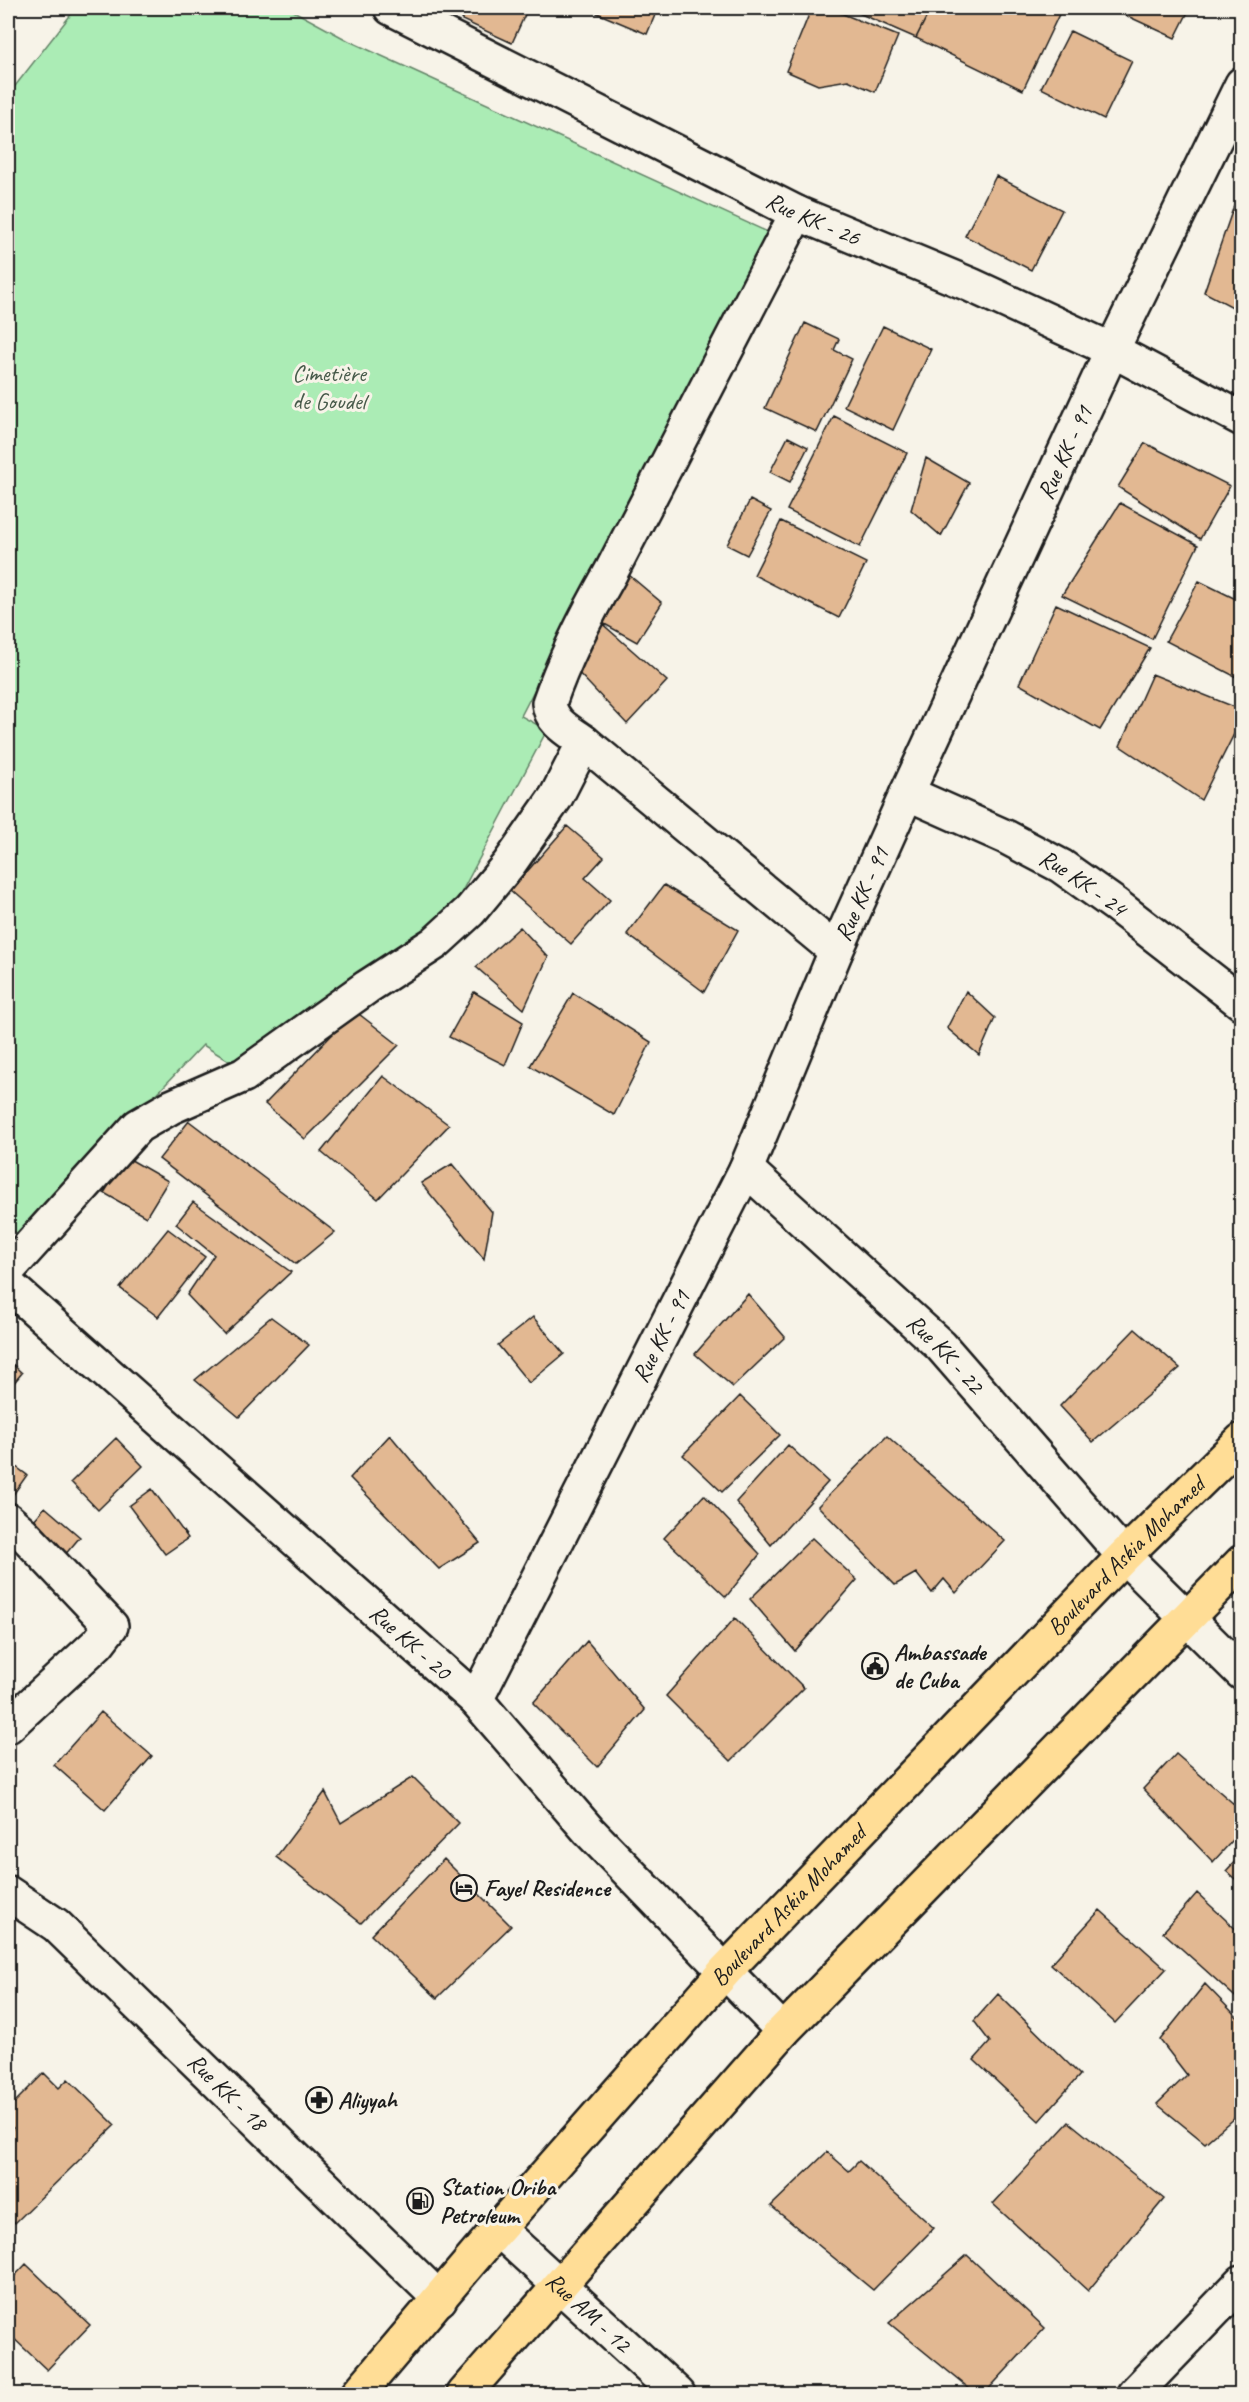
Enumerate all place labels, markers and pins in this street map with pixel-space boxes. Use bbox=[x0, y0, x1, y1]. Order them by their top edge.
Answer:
place label: Ambassade de Cuba bbox=[894, 1637, 988, 1695]
public building icon: Ambassade de Cuba bbox=[860, 1651, 890, 1681]
hotel icon: Fayel Residence bbox=[449, 1873, 479, 1903]
place label: Fayel Residence bbox=[484, 1873, 612, 1903]
pharmacy icon: Aliyyah bbox=[304, 2085, 334, 2115]
place label: Aliyyah bbox=[338, 2085, 398, 2115]
place label: Station Oriba Petroleum bbox=[440, 2172, 557, 2230]
fuel station icon: Station Oriba Petroleum bbox=[405, 2186, 435, 2216]

